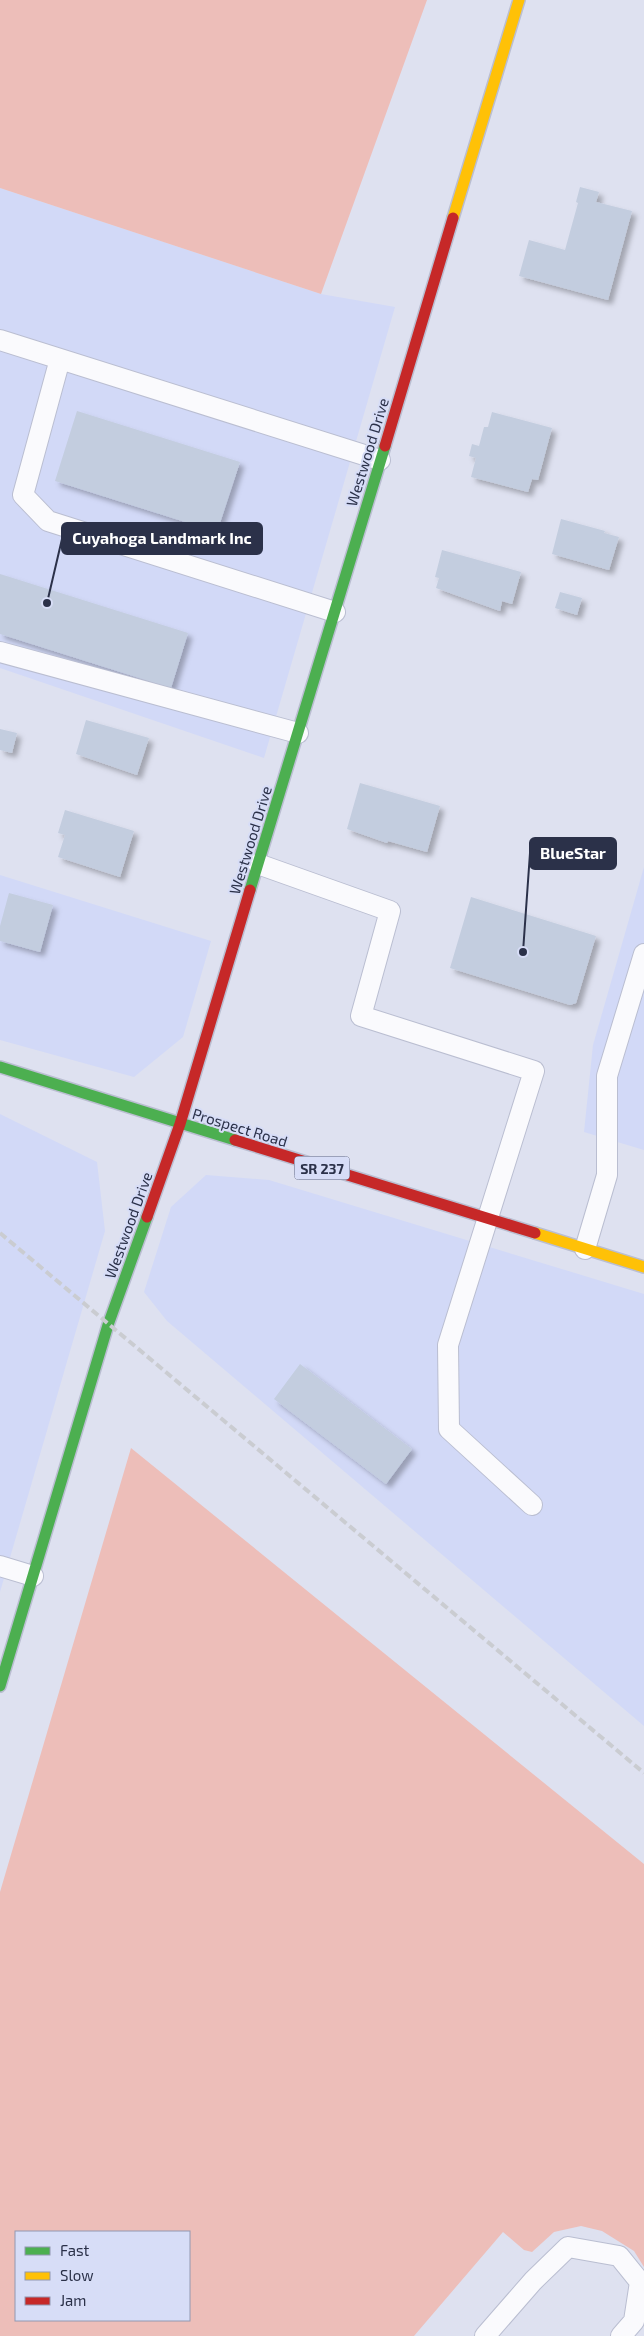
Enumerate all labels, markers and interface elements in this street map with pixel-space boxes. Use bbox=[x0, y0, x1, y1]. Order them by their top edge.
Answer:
street label: Westwood Drive bbox=[342, 396, 392, 508]
callout: Cuyahoga Landmark Inc bbox=[62, 523, 262, 554]
text: Cuyahoga Landmark Inc bbox=[72, 528, 252, 548]
street label: Westwood Drive bbox=[225, 784, 275, 896]
callout: BlueStar bbox=[530, 838, 616, 869]
text: BlueStar bbox=[540, 843, 606, 862]
street label: Prospect Road bbox=[190, 1104, 290, 1150]
road number: SR 237 bbox=[294, 1156, 350, 1180]
street label: Westwood Drive bbox=[100, 1169, 156, 1281]
legend bbox=[15, 2231, 190, 2321]
text: Fast bbox=[60, 2241, 90, 2259]
text: Slow bbox=[60, 2266, 94, 2284]
text: Jam bbox=[60, 2291, 86, 2309]

